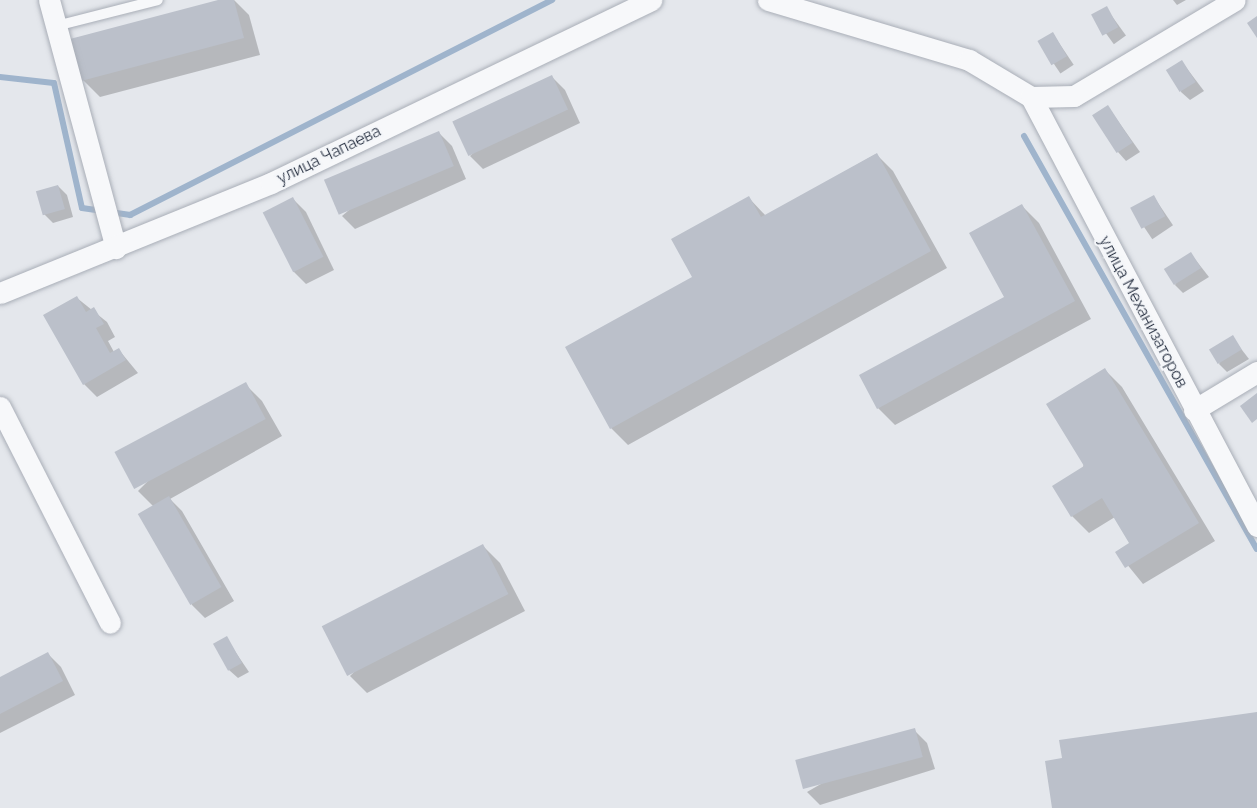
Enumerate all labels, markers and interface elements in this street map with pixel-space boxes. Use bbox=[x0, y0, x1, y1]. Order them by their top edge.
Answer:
street label: улица Чапаева bbox=[274, 122, 384, 188]
street label: улица Механизаторов bbox=[1095, 233, 1191, 391]

